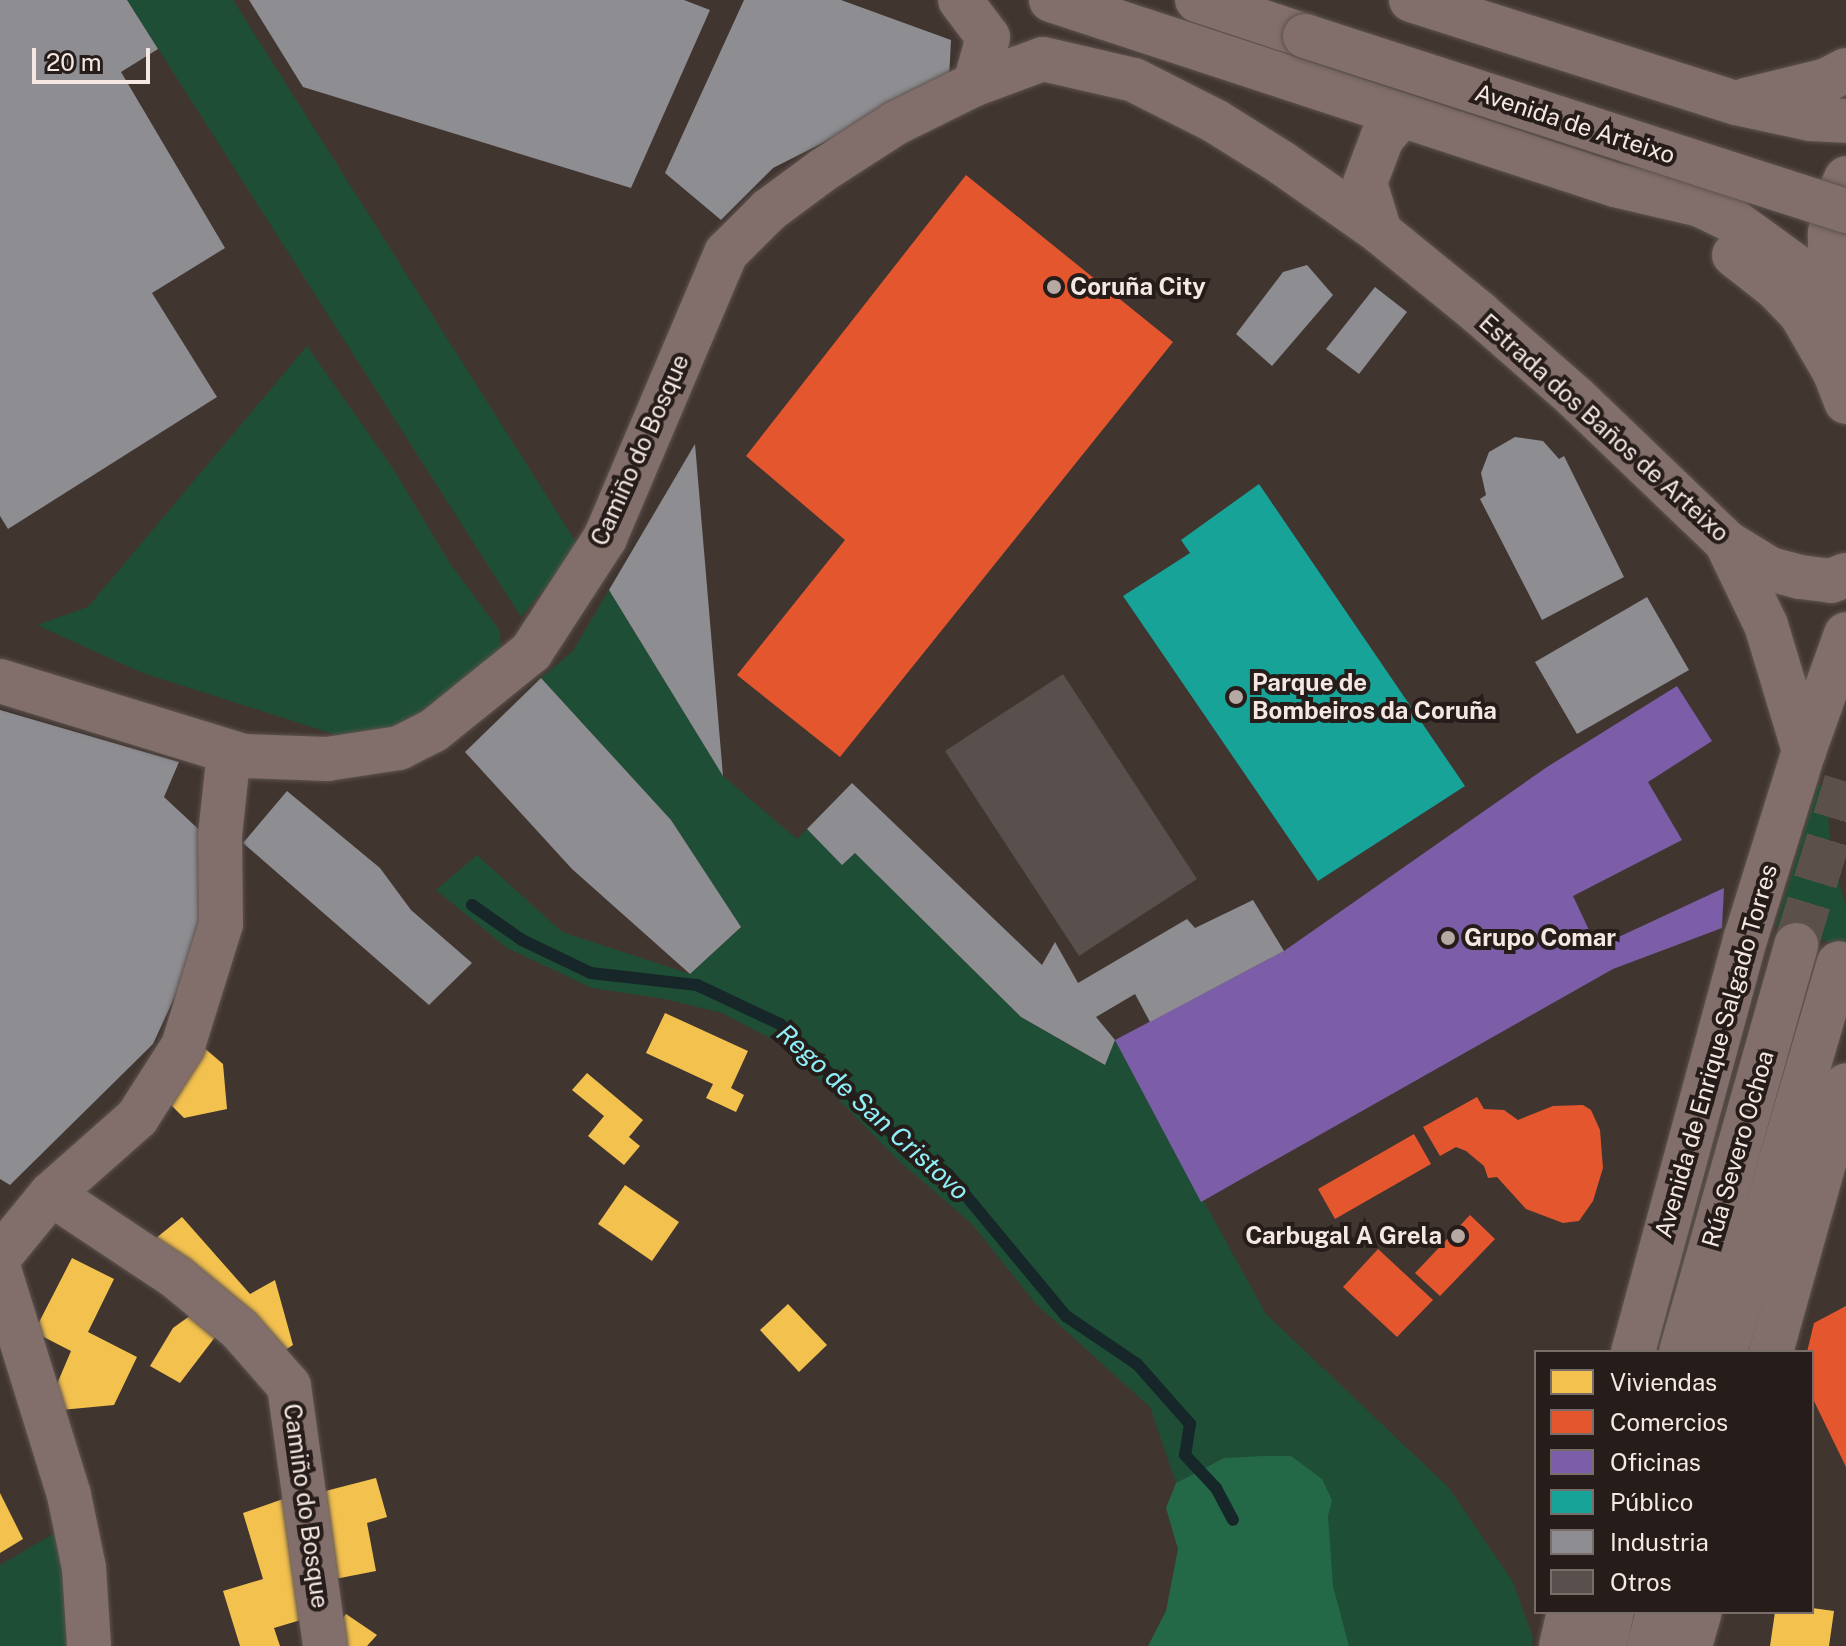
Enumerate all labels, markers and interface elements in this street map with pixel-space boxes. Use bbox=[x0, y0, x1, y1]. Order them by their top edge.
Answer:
scale bar bbox=[36, 32, 154, 82]
text: 20 m bbox=[46, 48, 102, 76]
street label: Avenida de Arteixo bbox=[1471, 78, 1679, 170]
place label: Coruña City bbox=[1070, 273, 1206, 301]
marker: Coruña City bbox=[1045, 278, 1063, 296]
street label: Estrada dos Baños de Arteixo bbox=[1473, 308, 1735, 548]
street label: Camiño do Bosque bbox=[585, 350, 695, 550]
place label: Parque de Bombeiros da Coruña bbox=[1252, 669, 1497, 725]
marker: Parque de Bombeiros da Coruña bbox=[1227, 688, 1245, 706]
street label: Avenida de Enrique Salgado Torres bbox=[1649, 860, 1783, 1242]
place label: Grupo Comar bbox=[1464, 924, 1616, 952]
marker: Grupo Comar bbox=[1439, 929, 1457, 947]
water label: Rego de San Cristovo bbox=[770, 1017, 976, 1207]
street label: Rúa Severo Ochoa bbox=[1696, 1047, 1780, 1251]
place label: Carbugal A Grela bbox=[1245, 1222, 1442, 1250]
marker: Carbugal A Grela bbox=[1449, 1227, 1467, 1245]
legend bbox=[1534, 1350, 1814, 1614]
text: Viviendas bbox=[1610, 1368, 1717, 1396]
street label: Camiño do Bosque bbox=[277, 1401, 335, 1611]
text: Comercios bbox=[1610, 1408, 1728, 1436]
text: Oficinas bbox=[1610, 1448, 1701, 1476]
text: Público bbox=[1610, 1488, 1693, 1516]
text: Industria bbox=[1610, 1528, 1709, 1556]
text: Otros bbox=[1610, 1568, 1672, 1596]

